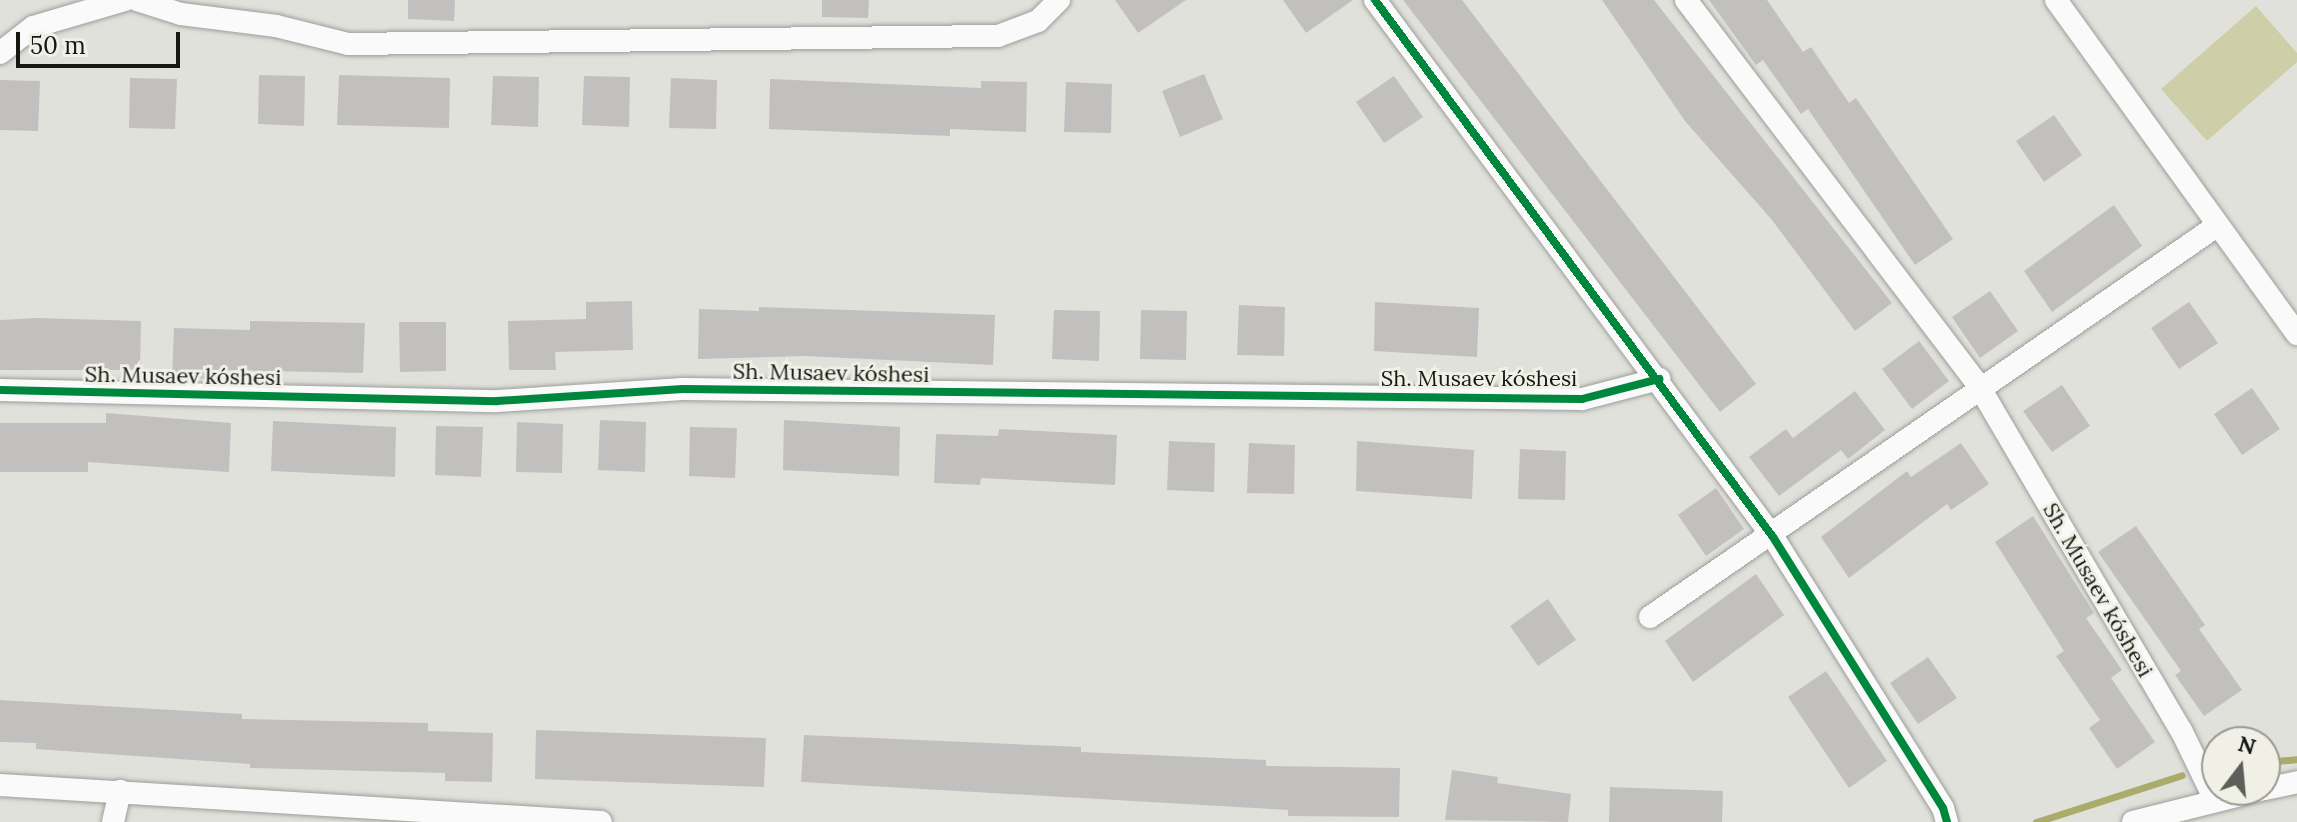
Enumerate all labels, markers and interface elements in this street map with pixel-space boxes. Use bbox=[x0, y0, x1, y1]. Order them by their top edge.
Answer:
scale bar bbox=[20, 16, 184, 66]
text: 50 m bbox=[30, 30, 86, 61]
street label: Sh. Musaev kóshesi bbox=[732, 358, 930, 388]
street label: Sh. Musaev kóshesi bbox=[84, 361, 282, 391]
street label: Sh. Musaev kóshesi bbox=[1381, 366, 1577, 392]
street label: Sh. Musaev kóshesi bbox=[2037, 498, 2159, 682]
north arrow bbox=[2201, 726, 2281, 806]
text: N bbox=[2235, 729, 2259, 761]

